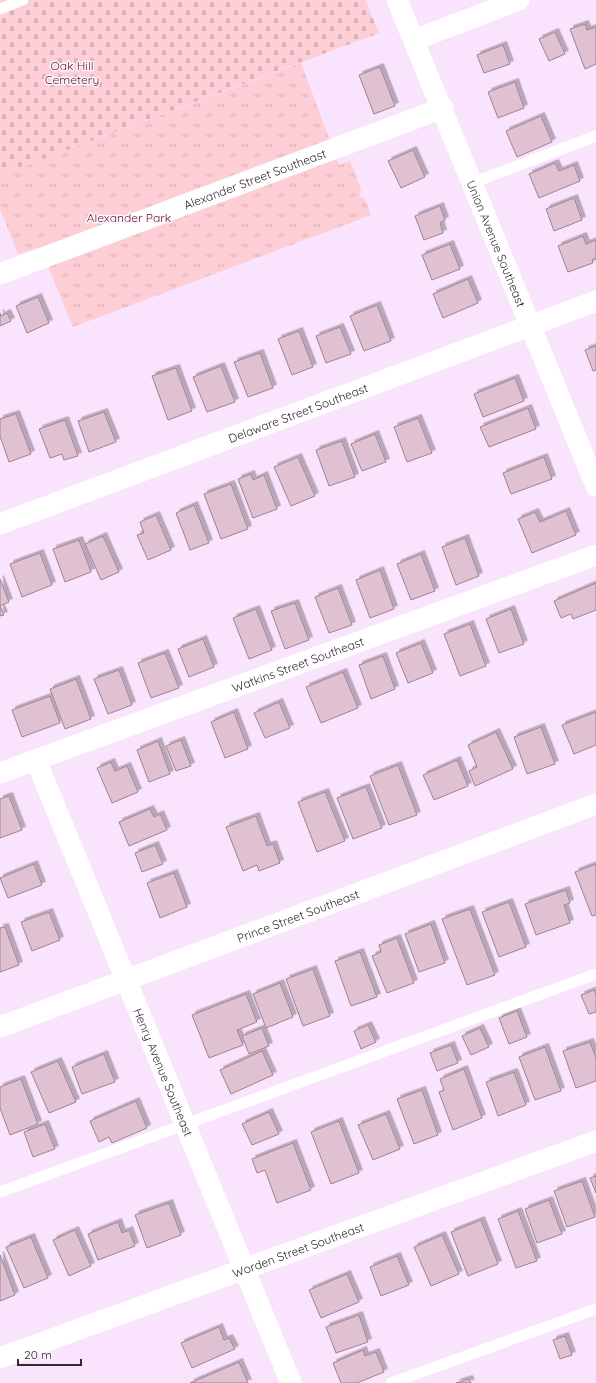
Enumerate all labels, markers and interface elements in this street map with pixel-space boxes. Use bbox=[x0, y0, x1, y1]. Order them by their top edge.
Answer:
park label: Oak Hill Cemetery bbox=[45, 58, 99, 87]
street label: Alexander Street Southeast bbox=[181, 145, 328, 212]
street label: Union Avenue Southeast bbox=[464, 178, 529, 309]
park label: Alexander Park bbox=[87, 210, 171, 225]
street label: Delaware Street Southeast bbox=[226, 380, 370, 446]
street label: Watkins Street Southeast bbox=[230, 633, 366, 695]
street label: Prince Street Southeast bbox=[235, 886, 361, 945]
street label: Henry Avenue Southeast bbox=[131, 1006, 197, 1138]
street label: Worden Street Southeast bbox=[230, 1219, 366, 1280]
scale bar bbox=[18, 1341, 81, 1367]
text: 20 m bbox=[24, 1347, 52, 1362]

